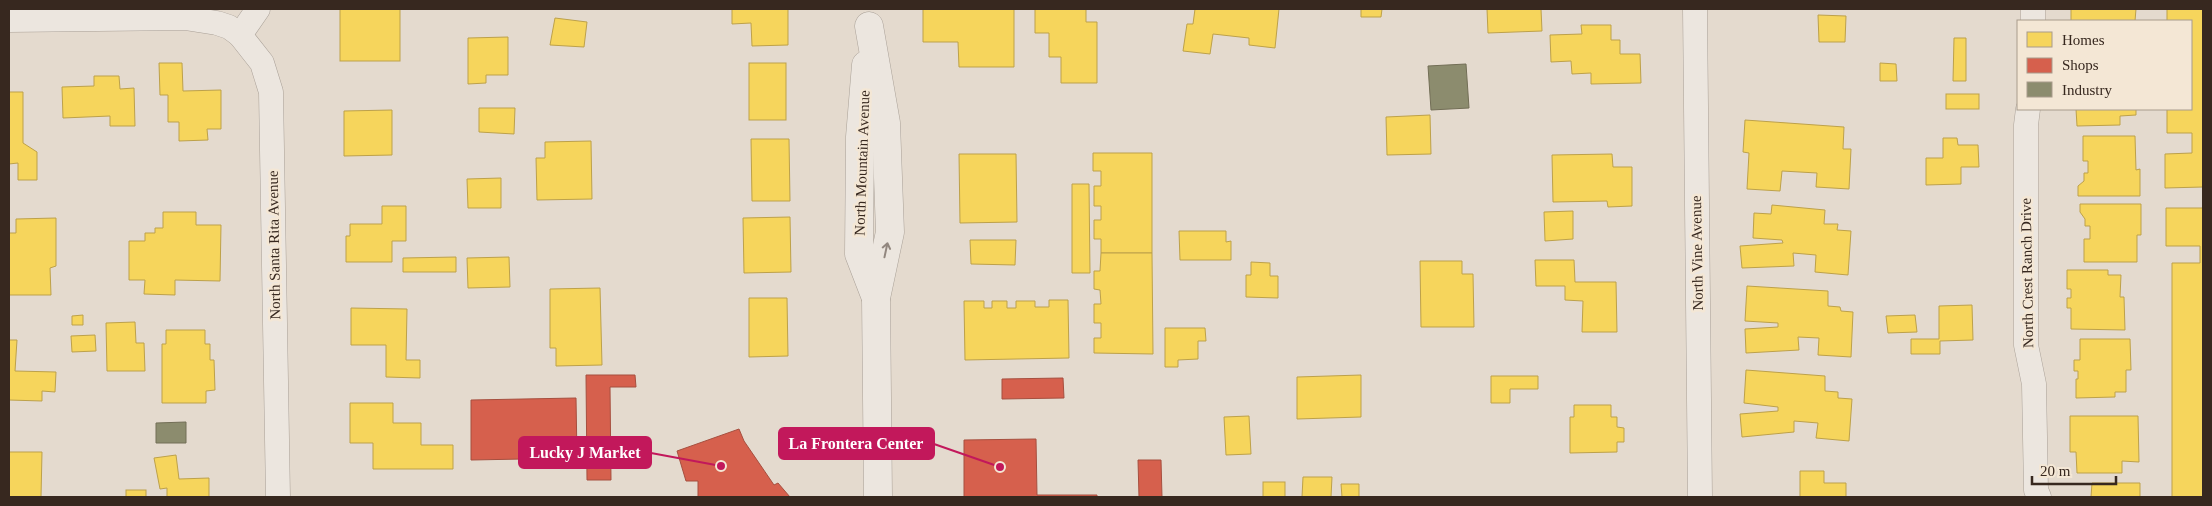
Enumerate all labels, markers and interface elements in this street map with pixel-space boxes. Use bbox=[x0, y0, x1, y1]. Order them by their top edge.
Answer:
legend bbox=[2017, 20, 2192, 110]
text: Homes bbox=[2062, 32, 2105, 48]
text: Shops bbox=[2062, 57, 2099, 73]
text: Industry bbox=[2062, 82, 2112, 98]
street label: North Mountain Avenue bbox=[851, 90, 873, 236]
street label: North Santa Rita Avenue bbox=[265, 170, 283, 320]
street label: North Vine Avenue bbox=[1688, 195, 1706, 311]
street label: North Crest Ranch Drive bbox=[2018, 197, 2036, 348]
one-way arrow bbox=[882, 243, 891, 259]
callout: La Frontera Center bbox=[779, 428, 934, 459]
text: La Frontera Center bbox=[789, 435, 923, 452]
callout: Lucky J Market bbox=[519, 437, 651, 468]
text: Lucky J Market bbox=[529, 444, 641, 462]
scale bar bbox=[2032, 454, 2116, 486]
text: 20 m bbox=[2040, 463, 2071, 479]

